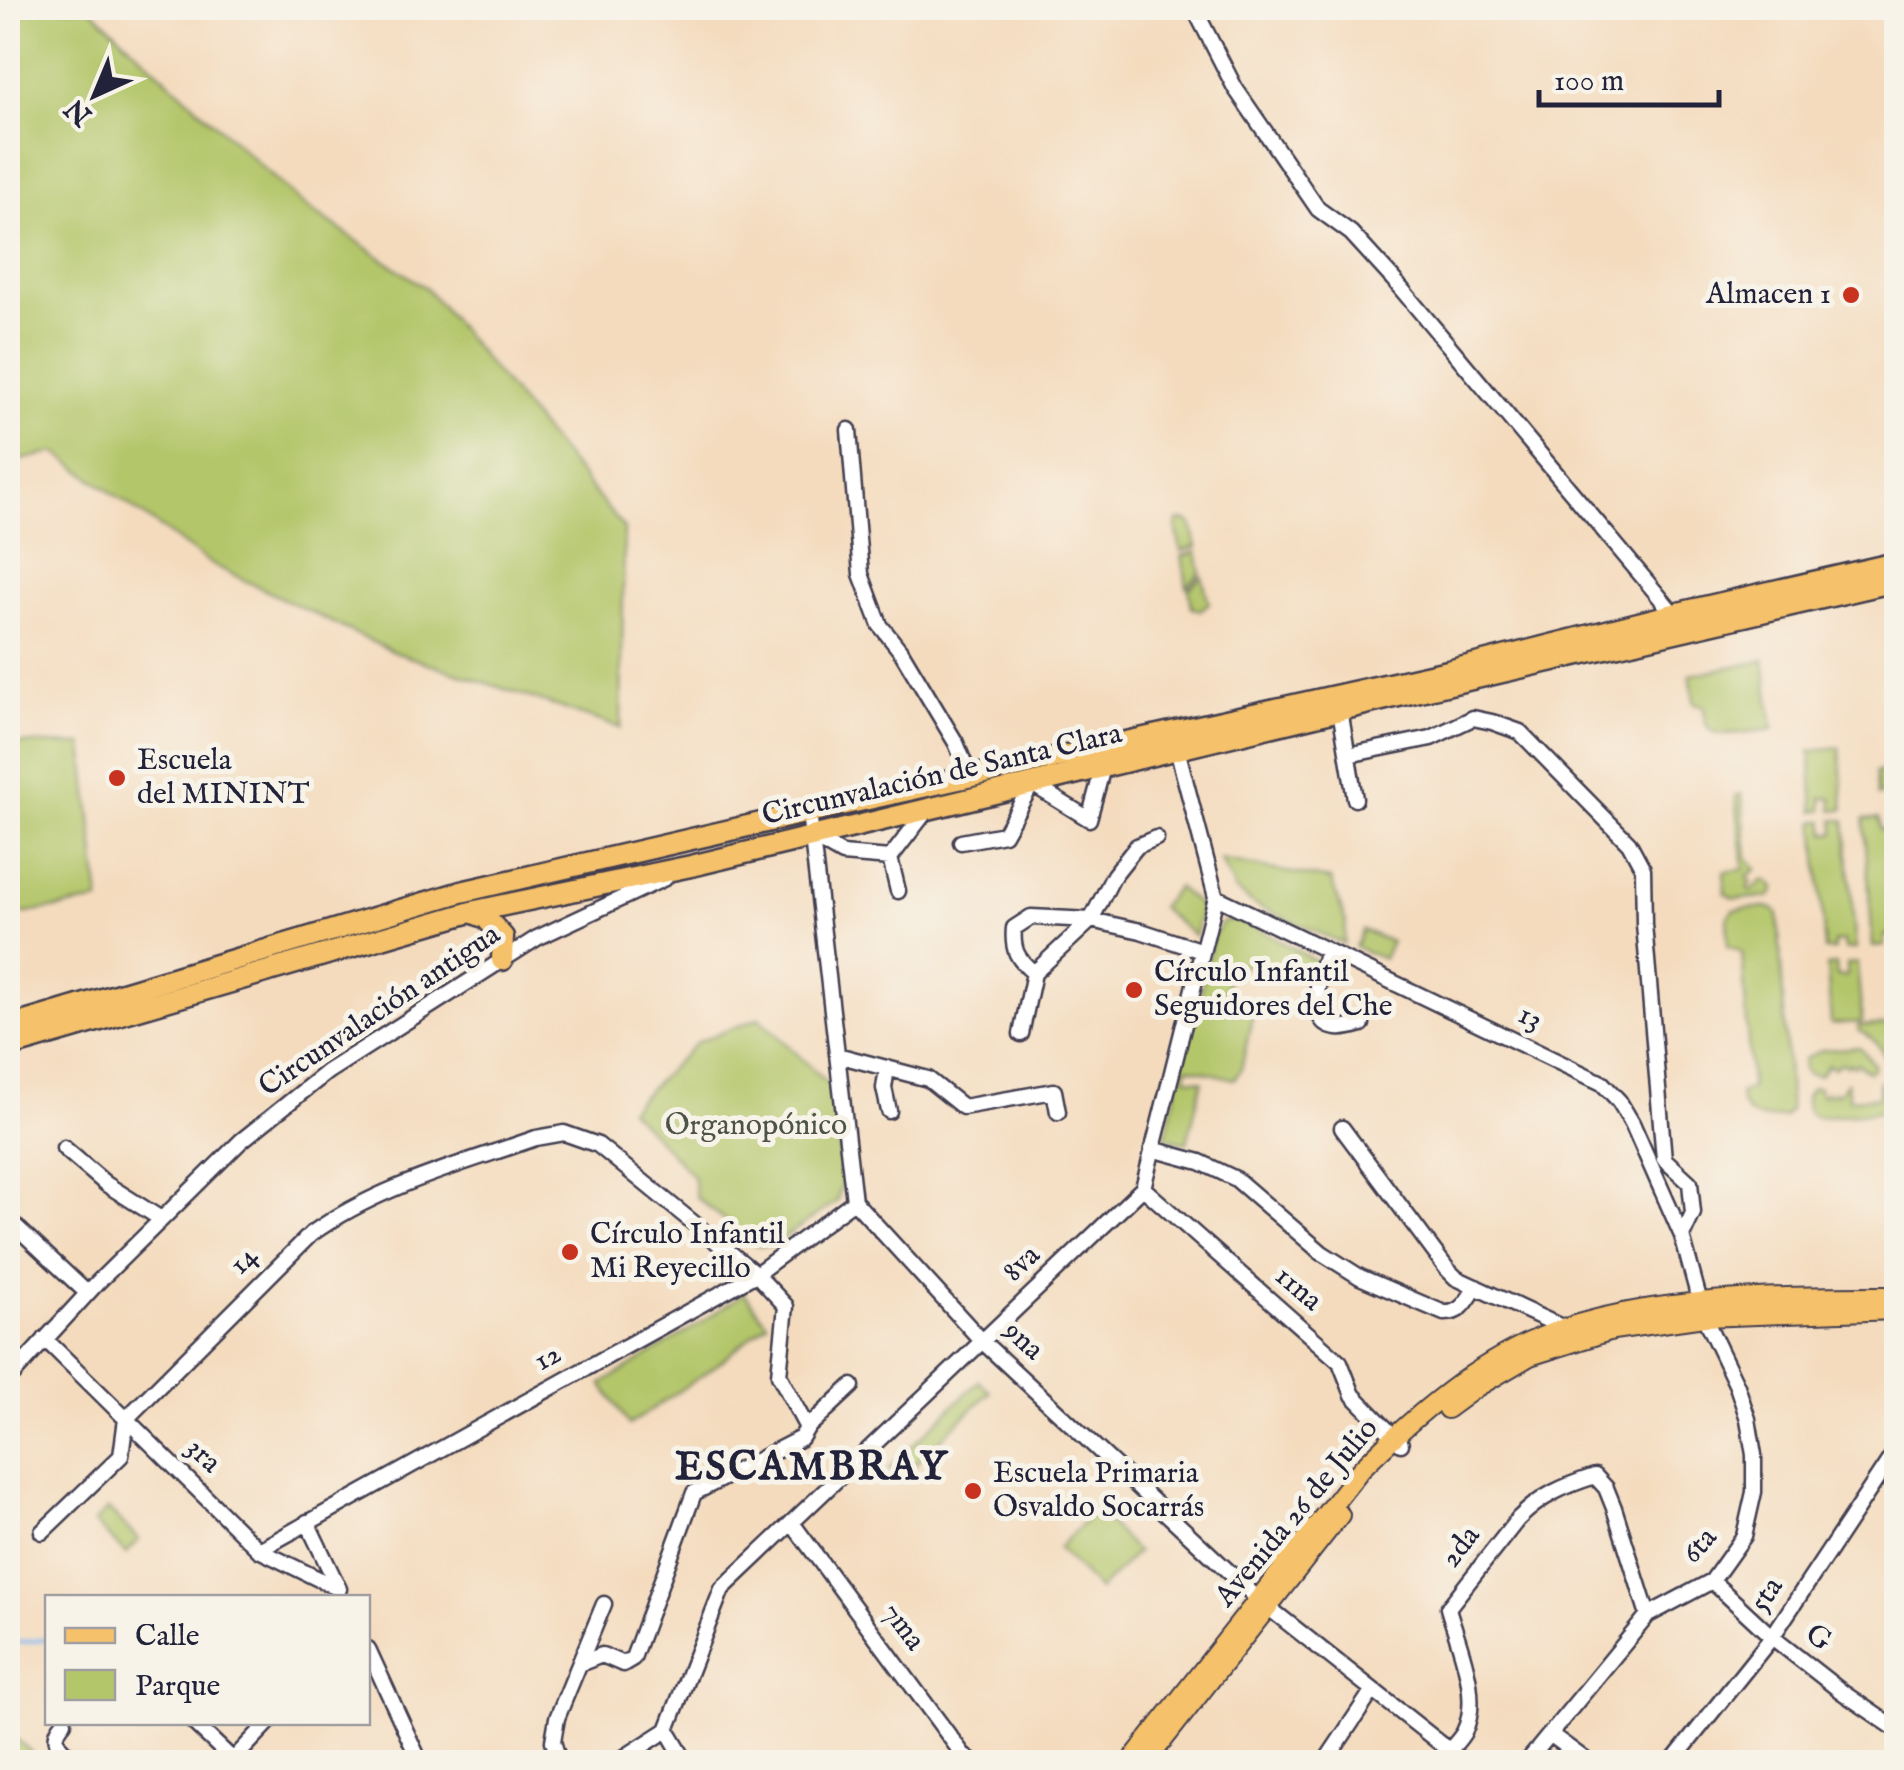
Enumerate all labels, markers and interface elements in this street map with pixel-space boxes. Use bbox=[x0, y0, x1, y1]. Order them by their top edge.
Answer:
north arrow bbox=[45, 45, 145, 145]
scale bar bbox=[1539, 45, 1719, 107]
text: 100 m bbox=[1554, 63, 1624, 101]
text: N bbox=[58, 90, 101, 133]
place label: Almacen 1 bbox=[1705, 276, 1831, 314]
marker: Almacen 1 bbox=[1840, 284, 1862, 306]
street label: Circunvalación de Santa Clara bbox=[758, 715, 1126, 835]
place label: Escuela del MININT bbox=[137, 742, 309, 814]
marker: Escuela del MININT bbox=[106, 767, 128, 789]
street label: Circunvalación antigua bbox=[252, 916, 508, 1106]
place label: Círculo Infantil Seguidores del Che bbox=[1154, 954, 1392, 1026]
marker: Círculo Infantil Seguidores del Che bbox=[1123, 979, 1145, 1001]
street label: 13 bbox=[1512, 996, 1548, 1040]
park label: Organopónico bbox=[665, 1107, 847, 1145]
place label: Círculo Infantil Mi Reyecillo bbox=[590, 1216, 786, 1288]
street label: 8va bbox=[995, 1237, 1049, 1291]
street label: 14 bbox=[221, 1238, 267, 1284]
marker: Círculo Infantil Mi Reyecillo bbox=[559, 1241, 581, 1263]
street label: 11na bbox=[1266, 1258, 1330, 1320]
street label: 9na bbox=[994, 1312, 1051, 1369]
street label: 12 bbox=[528, 1335, 568, 1381]
street label: Avenida 26 de Julio bbox=[1206, 1411, 1387, 1616]
street label: 3ra bbox=[177, 1430, 229, 1482]
district label: ESCAMBRAY bbox=[675, 1443, 949, 1494]
place label: Escuela Primaria Osvaldo Socarrás bbox=[993, 1455, 1204, 1527]
marker: Escuela Primaria Osvaldo Socarrás bbox=[962, 1480, 984, 1502]
street label: 2da bbox=[1433, 1518, 1489, 1576]
street label: 6ta bbox=[1674, 1520, 1726, 1572]
street label: 5ta bbox=[1742, 1570, 1792, 1620]
legend bbox=[45, 1595, 370, 1725]
street label: 7ma bbox=[873, 1596, 933, 1658]
street label: G bbox=[1797, 1616, 1839, 1660]
text: Calle bbox=[135, 1618, 199, 1656]
text: Parque bbox=[135, 1668, 220, 1706]

